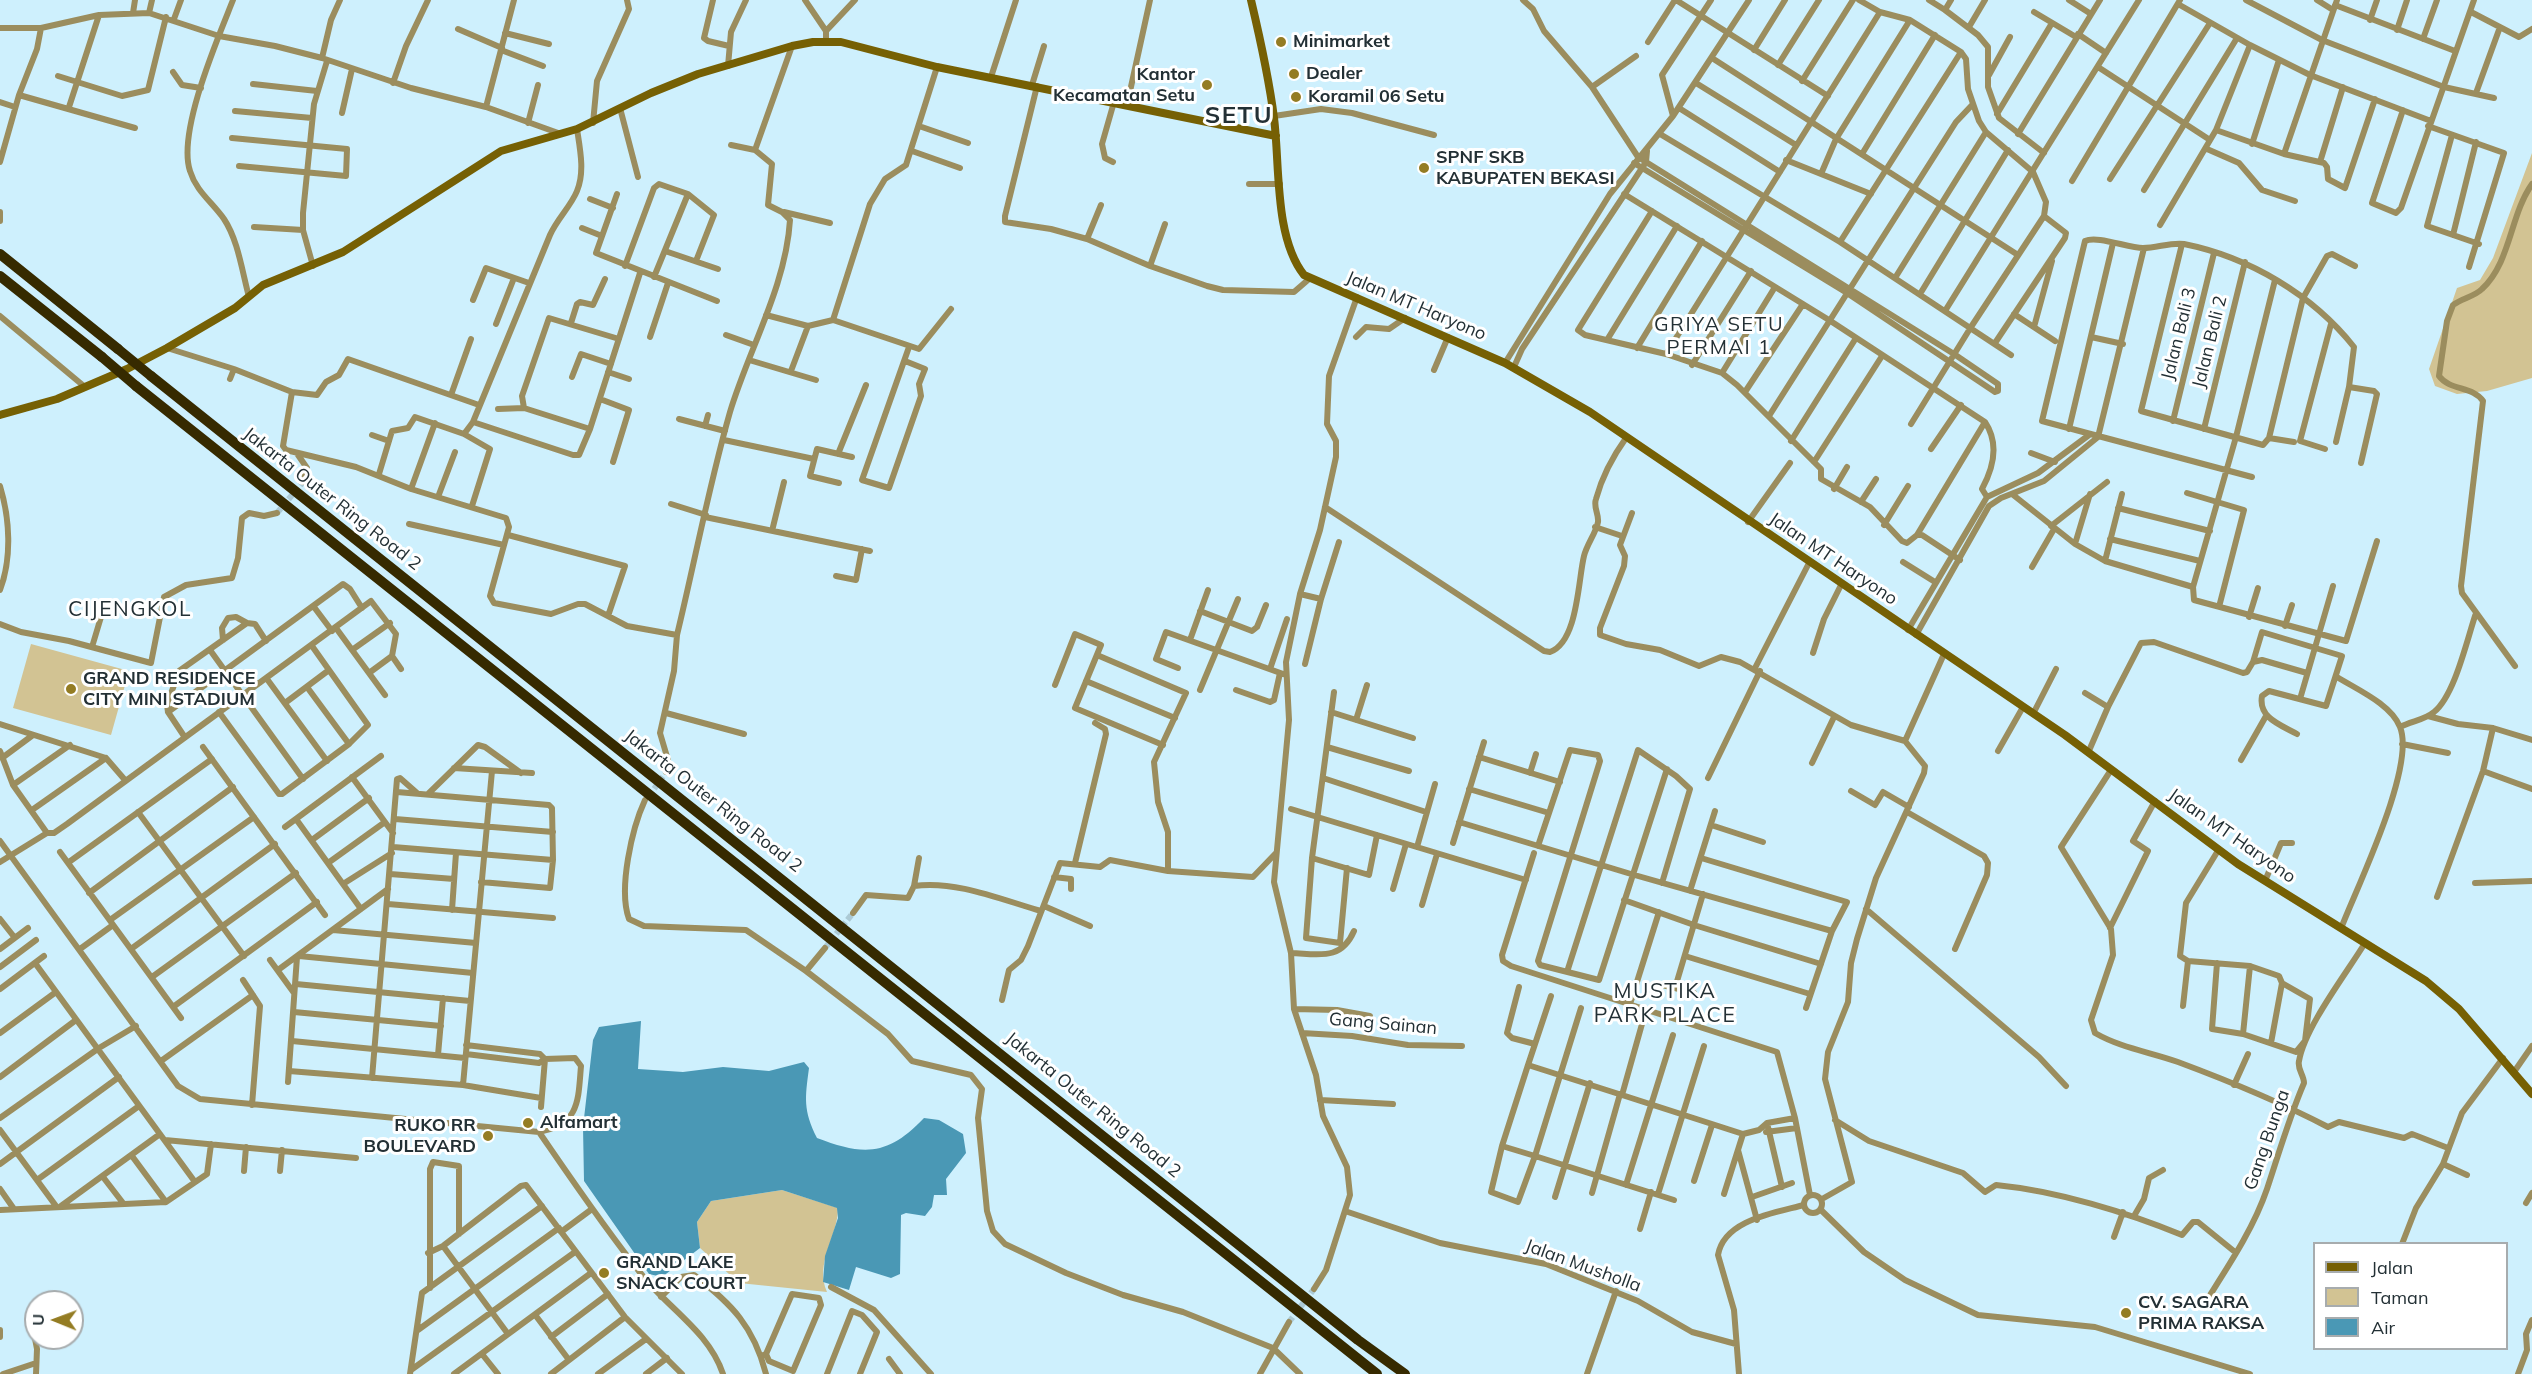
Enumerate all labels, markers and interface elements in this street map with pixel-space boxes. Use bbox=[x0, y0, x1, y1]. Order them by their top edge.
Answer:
place label: Minimarket bbox=[1293, 31, 1390, 53]
marker: Minimarket bbox=[1274, 35, 1288, 49]
place label: Dealer bbox=[1306, 63, 1362, 85]
place label: Kantor Kecamatan Setu bbox=[1053, 64, 1195, 106]
marker: Dealer bbox=[1287, 67, 1301, 81]
marker: Kantor Kecamatan Setu bbox=[1200, 78, 1214, 92]
place label: Koramil 06 Setu bbox=[1308, 86, 1445, 108]
marker: Koramil 06 Setu bbox=[1289, 90, 1303, 104]
district label: SETU bbox=[1205, 102, 1273, 130]
place label: SPNF SKB KABUPATEN BEKASI bbox=[1436, 147, 1615, 190]
marker: SPNF SKB KABUPATEN BEKASI bbox=[1417, 161, 1431, 175]
street label: Jalan MT Haryono bbox=[1343, 267, 1489, 345]
street label: Jalan Bali 3 bbox=[2157, 286, 2201, 382]
street label: Jalan Bali 2 bbox=[2188, 294, 2232, 390]
district label: GRIYA SETU PERMAI 1 bbox=[1654, 313, 1784, 360]
street label: Jakarta Outer Ring Road 2 bbox=[239, 423, 425, 575]
street label: Jalan MT Haryono bbox=[1765, 508, 1901, 610]
district label: CIJENGKOL bbox=[68, 597, 192, 623]
place label: GRAND RESIDENCE CITY MINI STADIUM bbox=[83, 668, 255, 710]
marker: GRAND RESIDENCE CITY MINI STADIUM bbox=[64, 682, 78, 696]
street label: Jakarta Outer Ring Road 2 bbox=[620, 725, 806, 877]
street label: Jalan MT Haryono bbox=[2164, 784, 2300, 888]
district label: MUSTIKA PARK PLACE bbox=[1594, 979, 1736, 1029]
street label: Gang Sainan bbox=[1328, 1009, 1438, 1039]
street label: Jakarta Outer Ring Road 2 bbox=[1001, 1028, 1185, 1182]
street label: Gang Bunga bbox=[2240, 1087, 2294, 1193]
place label: Alfamart bbox=[540, 1112, 618, 1134]
place label: RUKO RR BOULEVARD bbox=[364, 1115, 476, 1158]
marker: Alfamart bbox=[521, 1116, 535, 1130]
marker: RUKO RR BOULEVARD bbox=[481, 1129, 495, 1143]
street label: Jalan Musholla bbox=[1522, 1235, 1644, 1297]
legend bbox=[2313, 1242, 2508, 1350]
place label: GRAND LAKE SNACK COURT bbox=[616, 1252, 746, 1294]
text: Jalan bbox=[2371, 1256, 2413, 1279]
marker: GRAND LAKE SNACK COURT bbox=[597, 1266, 611, 1280]
text: Taman bbox=[2371, 1286, 2428, 1309]
north arrow bbox=[24, 1290, 84, 1350]
place label: CV. SAGARA PRIMA RAKSA bbox=[2138, 1292, 2264, 1334]
marker: CV. SAGARA PRIMA RAKSA bbox=[2119, 1306, 2133, 1320]
text: U bbox=[28, 1314, 48, 1326]
text: Air bbox=[2371, 1316, 2395, 1339]

